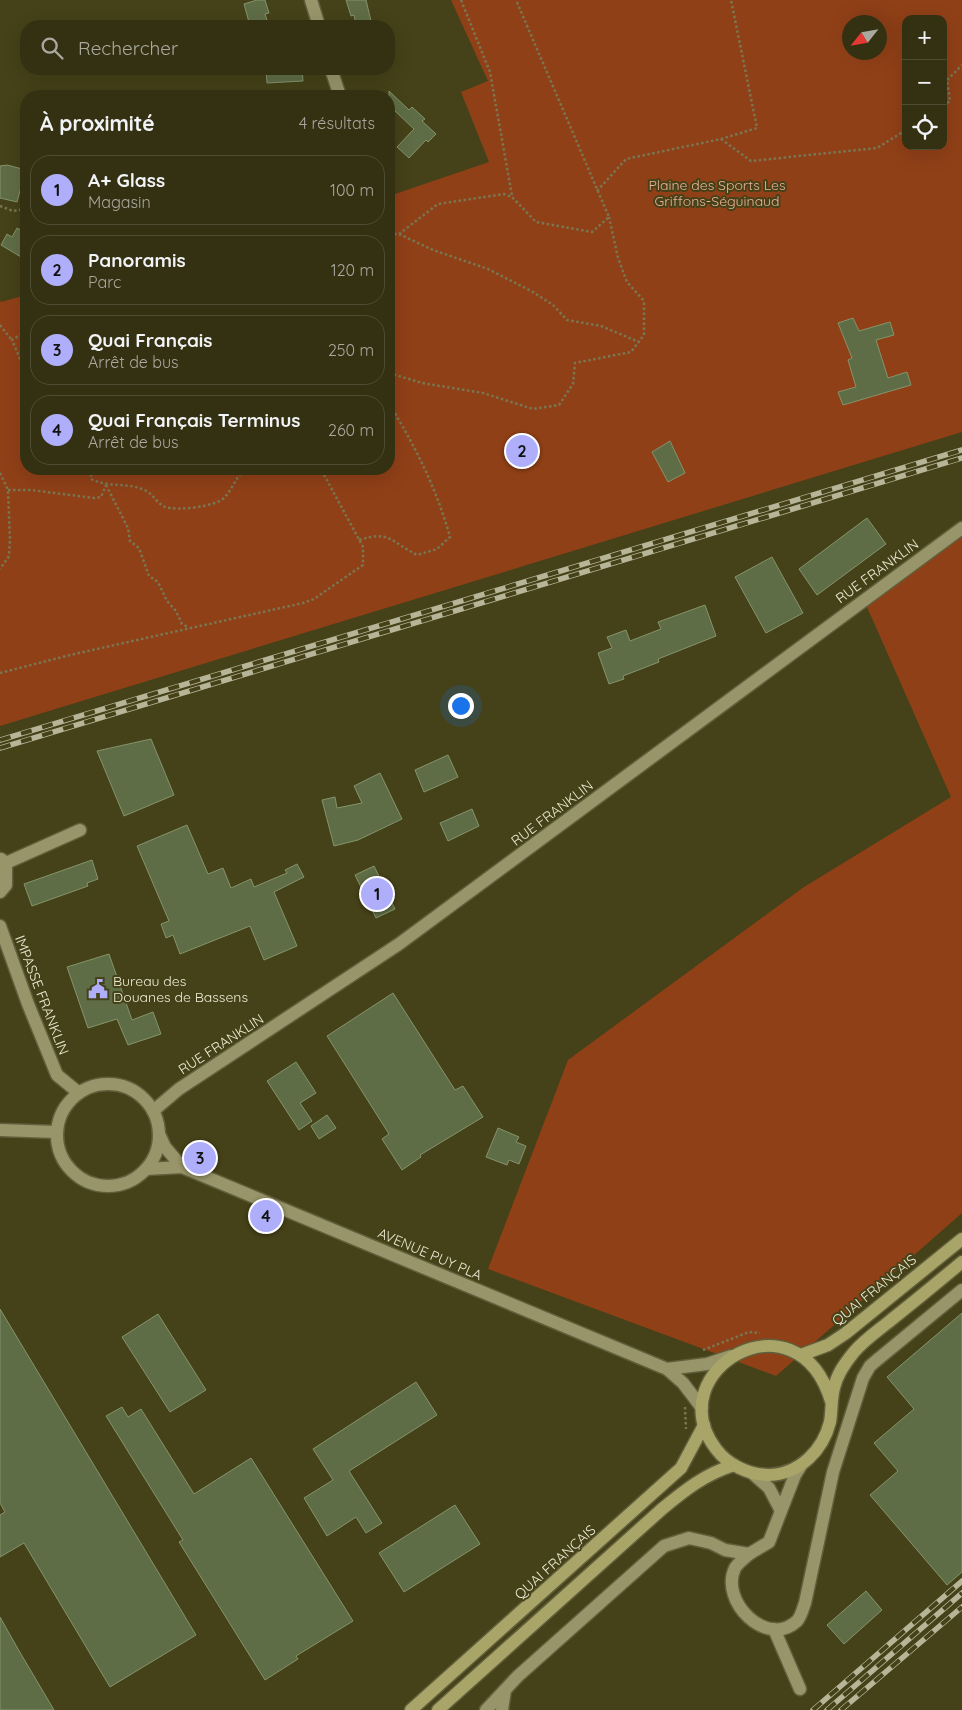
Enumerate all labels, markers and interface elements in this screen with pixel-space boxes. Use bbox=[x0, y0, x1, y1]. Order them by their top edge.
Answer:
north arrow bbox=[842, 15, 887, 60]
map controls bbox=[902, 15, 947, 150]
button: + bbox=[902, 15, 947, 60]
search box bbox=[20, 20, 395, 75]
icon: search bbox=[38, 34, 66, 62]
text: Rechercher bbox=[78, 36, 178, 60]
button: − bbox=[902, 60, 947, 105]
button: locate bbox=[902, 105, 947, 150]
text: À proximité bbox=[40, 110, 155, 136]
text: 4 résultats bbox=[299, 113, 375, 133]
text: A+ Glass bbox=[88, 168, 165, 192]
park label: Plaine des Sports Les Griffons-Séguinaud bbox=[648, 176, 786, 210]
text: 1 bbox=[54, 180, 60, 200]
text: 100 m bbox=[330, 180, 374, 200]
text: Magasin bbox=[88, 192, 151, 212]
text: Panoramis bbox=[88, 248, 186, 272]
text: 2 bbox=[52, 260, 62, 280]
text: 120 m bbox=[331, 260, 374, 280]
text: Parc bbox=[88, 272, 121, 292]
text: Quai Français bbox=[88, 328, 212, 352]
text: 3 bbox=[53, 340, 61, 360]
text: 250 m bbox=[328, 340, 374, 360]
text: Arrêt de bus bbox=[88, 352, 179, 372]
text: Quai Français Terminus bbox=[88, 408, 301, 432]
text: 4 bbox=[52, 420, 62, 440]
text: 260 m bbox=[328, 420, 374, 440]
text: Arrêt de bus bbox=[88, 432, 179, 452]
pin: 2 bbox=[506, 432, 538, 470]
street label: RUE FRANKLIN bbox=[832, 535, 922, 607]
your location bbox=[448, 693, 474, 719]
street label: RUE FRANKLIN bbox=[507, 776, 597, 850]
pin: 1 bbox=[361, 875, 393, 913]
street label: IMPASSE FRANKLIN bbox=[11, 933, 73, 1057]
place label: Bureau des Douanes de Bassens bbox=[113, 972, 248, 1006]
public building icon: Bureau des Douanes de Bassens bbox=[87, 978, 109, 1000]
street label: RUE FRANKLIN bbox=[175, 1010, 267, 1078]
pin: 3 bbox=[184, 1139, 216, 1177]
pin: 4 bbox=[250, 1197, 282, 1235]
street label: AVENUE PUY PLA bbox=[375, 1224, 485, 1284]
street label: QUAI FRANÇAIS bbox=[828, 1250, 920, 1329]
street label: QUAI FRANÇAIS bbox=[511, 1521, 599, 1603]

